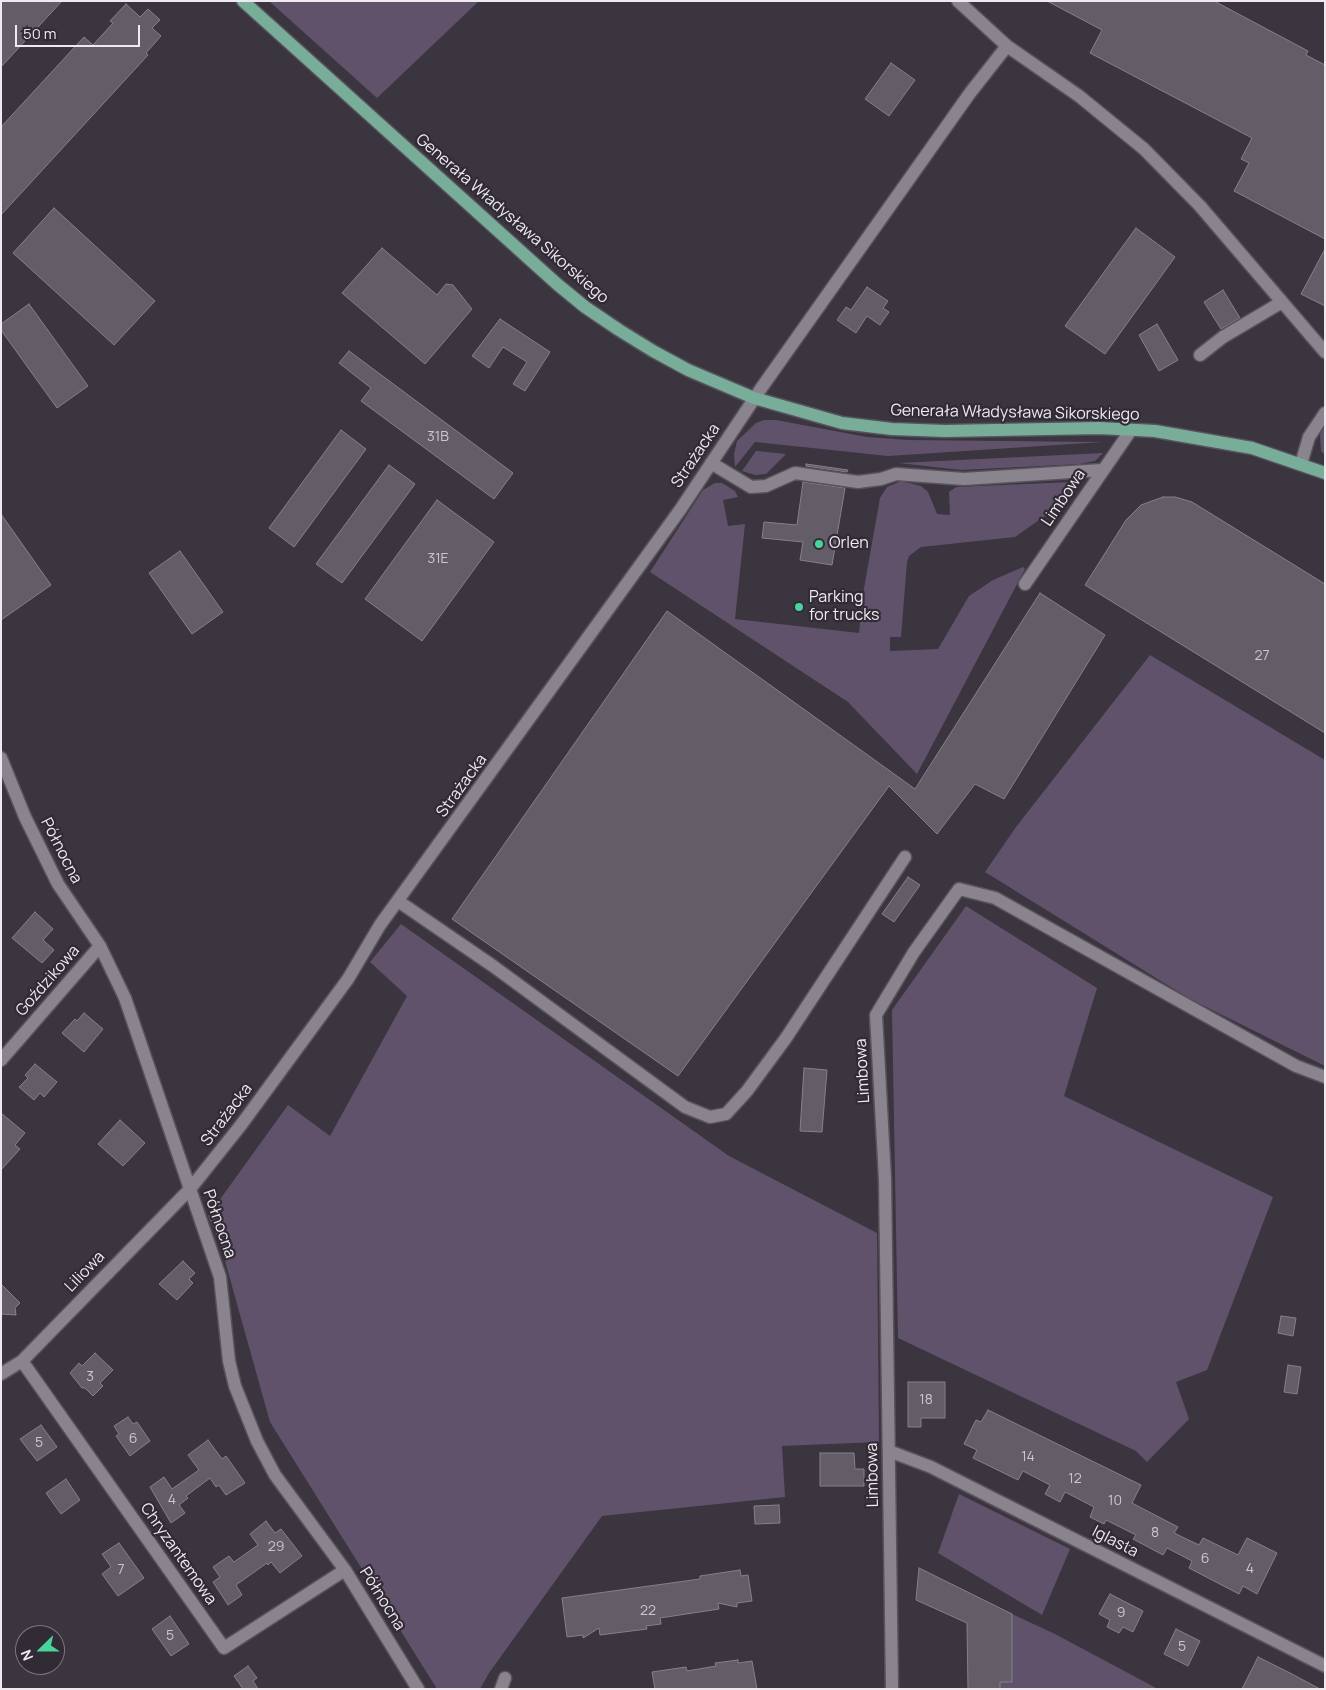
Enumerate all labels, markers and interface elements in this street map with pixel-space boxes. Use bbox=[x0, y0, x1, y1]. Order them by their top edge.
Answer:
scale bar bbox=[18, 15, 142, 47]
text: 50 m bbox=[23, 23, 57, 44]
street label: Generała Władysława Sikorskiego bbox=[412, 130, 612, 308]
street label: Generała Władysława Sikorskiego bbox=[890, 401, 1140, 425]
street label: Strażacka bbox=[668, 420, 724, 492]
house number: 31B bbox=[427, 429, 449, 445]
street label: Limbowa bbox=[1038, 466, 1090, 530]
place label: Orlen bbox=[829, 534, 869, 554]
marker: Orlen bbox=[813, 538, 825, 550]
house number: 31E bbox=[427, 551, 449, 567]
place label: Parking for trucks bbox=[809, 588, 879, 626]
marker: Parking for trucks bbox=[793, 601, 805, 613]
house number: 27 bbox=[1254, 648, 1270, 664]
street label: Strażacka bbox=[433, 751, 491, 821]
street label: Północna bbox=[36, 815, 86, 887]
street label: Goździkowa bbox=[12, 942, 84, 1020]
street label: Limbowa bbox=[852, 1038, 874, 1104]
street label: Strażacka bbox=[197, 1080, 257, 1150]
street label: Północna bbox=[198, 1187, 240, 1261]
street label: Liliowa bbox=[61, 1248, 109, 1296]
house number: 3 bbox=[86, 1369, 94, 1385]
house number: 18 bbox=[919, 1392, 933, 1408]
house number: 6 bbox=[129, 1431, 137, 1447]
house number: 5 bbox=[35, 1435, 43, 1451]
street label: Limbowa bbox=[863, 1442, 883, 1508]
house number: 14 bbox=[1021, 1449, 1035, 1465]
house number: 12 bbox=[1068, 1471, 1082, 1487]
house number: 4 bbox=[168, 1492, 176, 1508]
house number: 10 bbox=[1108, 1493, 1122, 1509]
street label: Chryzantemowa bbox=[136, 1499, 220, 1609]
street label: Iglasta bbox=[1089, 1522, 1141, 1562]
house number: 8 bbox=[1151, 1525, 1159, 1541]
house number: 29 bbox=[268, 1539, 284, 1555]
house number: 6 bbox=[1201, 1551, 1209, 1567]
house number: 4 bbox=[1246, 1561, 1254, 1577]
house number: 7 bbox=[117, 1562, 125, 1578]
street label: Północna bbox=[355, 1564, 409, 1634]
house number: 22 bbox=[640, 1603, 656, 1619]
house number: 9 bbox=[1117, 1605, 1125, 1621]
north arrow bbox=[15, 1625, 65, 1675]
house number: 5 bbox=[166, 1628, 174, 1644]
house number: 5 bbox=[1178, 1639, 1186, 1655]
text: N bbox=[16, 1647, 37, 1664]

